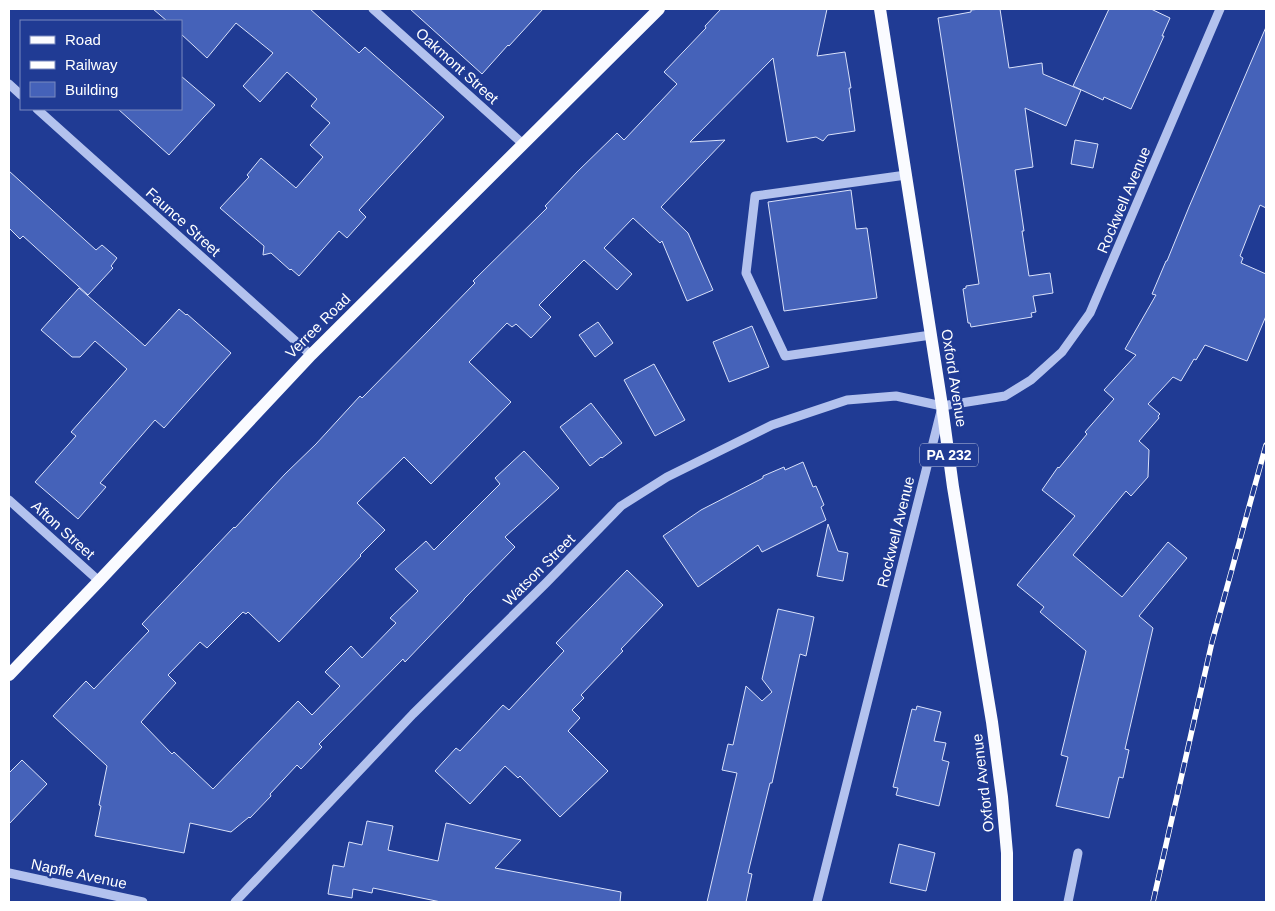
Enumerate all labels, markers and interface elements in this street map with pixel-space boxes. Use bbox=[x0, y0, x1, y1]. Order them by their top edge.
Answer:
legend bbox=[20, 20, 182, 110]
street label: Oakmont Street bbox=[413, 24, 503, 108]
text: Road bbox=[65, 31, 101, 48]
text: Railway bbox=[65, 56, 118, 73]
text: Building bbox=[65, 81, 118, 98]
street label: Rockwell Avenue bbox=[1093, 144, 1154, 256]
street label: Faunce Street bbox=[143, 184, 225, 260]
street label: Verree Road bbox=[282, 290, 353, 361]
street label: Oxford Avenue bbox=[938, 328, 971, 428]
road number: PA 232 bbox=[920, 444, 978, 466]
street label: Rockwell Avenue bbox=[873, 475, 918, 589]
street label: Afton Street bbox=[28, 497, 99, 563]
street label: Watson Street bbox=[499, 530, 579, 609]
street label: Oxford Avenue bbox=[968, 733, 997, 833]
street label: Napfle Avenue bbox=[30, 855, 128, 892]

